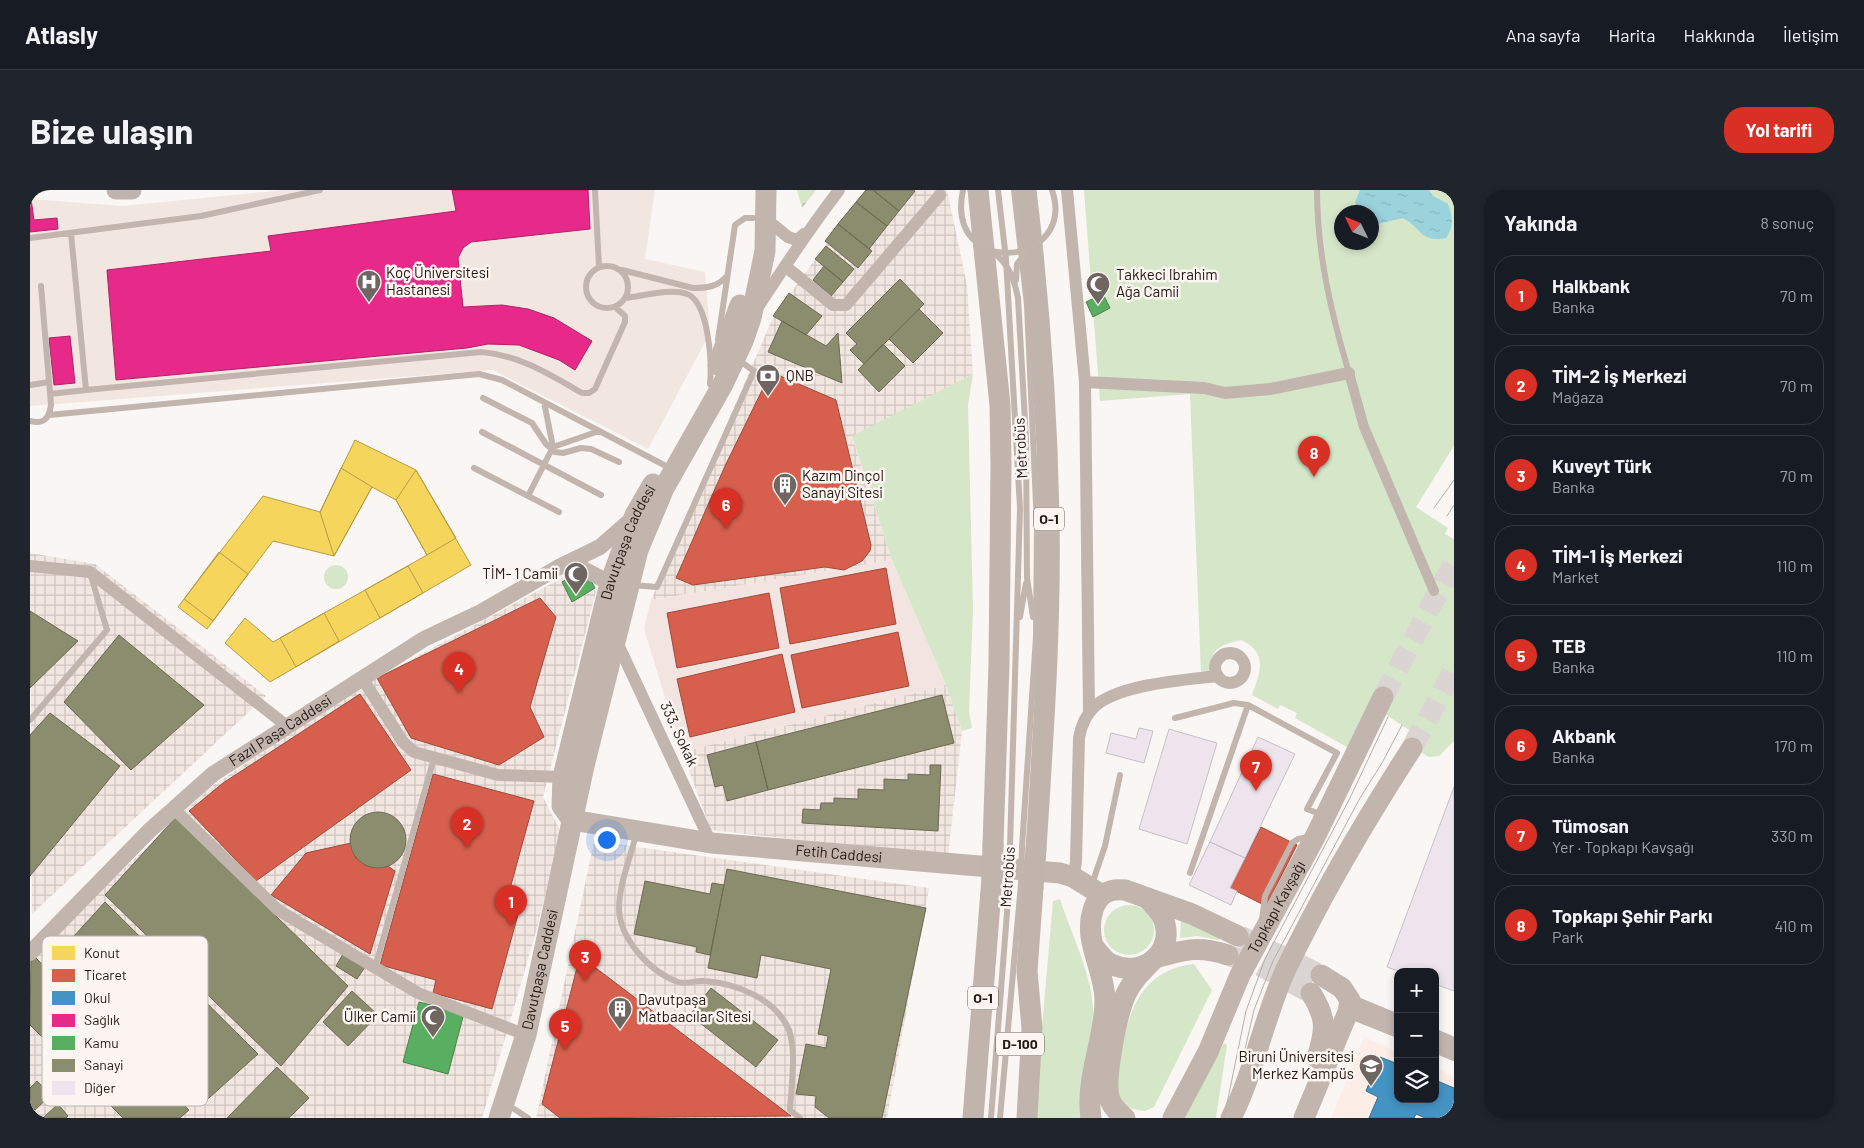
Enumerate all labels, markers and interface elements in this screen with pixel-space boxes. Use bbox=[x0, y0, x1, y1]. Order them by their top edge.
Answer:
text: Atlasly bbox=[25, 20, 98, 49]
text: Ana sayfa bbox=[1506, 24, 1580, 46]
text: Harita bbox=[1608, 24, 1656, 46]
text: Hakkında bbox=[1684, 24, 1755, 46]
text: İletişim bbox=[1783, 24, 1839, 46]
button: Yol tarifi bbox=[1724, 107, 1834, 153]
text: Bize ulaşın bbox=[30, 109, 193, 151]
north arrow bbox=[1334, 205, 1379, 250]
text: Yakında bbox=[1504, 210, 1577, 235]
text: 8 sonuç bbox=[1761, 213, 1814, 232]
place label: Koç Üniversitesi Hastanesi bbox=[386, 263, 489, 298]
place label: Takkeci Ibrahim Ağa Camii bbox=[1116, 265, 1218, 300]
hospital icon: Koç Üniversitesi Hastanesi bbox=[356, 269, 382, 303]
mosque icon: Takkeci Ibrahim Ağa Camii bbox=[1085, 271, 1111, 305]
text: Halkbank bbox=[1552, 274, 1630, 297]
text: 1 bbox=[1518, 286, 1524, 305]
text: 70 m bbox=[1780, 286, 1813, 305]
text: Banka bbox=[1552, 297, 1595, 316]
bank icon: QNB bbox=[755, 363, 781, 397]
text: TİM-2 İş Merkezi bbox=[1552, 364, 1686, 387]
place label: QNB bbox=[786, 366, 814, 384]
text: 2 bbox=[1517, 376, 1525, 395]
text: 70 m bbox=[1780, 376, 1813, 395]
text: Mağaza bbox=[1552, 387, 1604, 406]
street label: Metrobüs bbox=[1009, 417, 1031, 479]
pin: 8 bbox=[1298, 436, 1330, 477]
text: Kuveyt Türk bbox=[1552, 454, 1652, 477]
place label: Kazım Dinçol Sanayi Sitesi bbox=[802, 466, 884, 501]
text: 3 bbox=[1517, 466, 1525, 485]
text: 70 m bbox=[1780, 466, 1813, 485]
building icon: Kazım Dinçol Sanayi Sitesi bbox=[772, 472, 798, 506]
text: Banka bbox=[1552, 477, 1595, 496]
street label: Davutpaşa Caddesi bbox=[596, 481, 659, 602]
pin: 6 bbox=[710, 488, 742, 529]
road number: O-1 bbox=[1034, 508, 1064, 530]
text: TİM-1 İş Merkezi bbox=[1552, 544, 1682, 567]
text: 4 bbox=[1516, 556, 1526, 575]
text: 110 m bbox=[1776, 556, 1813, 575]
mosque icon: TİM- 1 Camii bbox=[563, 561, 589, 595]
place label: TİM- 1 Camii bbox=[482, 564, 558, 582]
text: Market bbox=[1552, 567, 1599, 586]
text: TEB bbox=[1552, 634, 1586, 657]
text: 5 bbox=[1517, 646, 1525, 665]
text: 110 m bbox=[1776, 646, 1813, 665]
pin: 4 bbox=[443, 652, 475, 693]
text: Banka bbox=[1552, 657, 1595, 676]
street label: Fazıl Paşa Caddesi bbox=[225, 691, 334, 769]
street label: 333. Sokak bbox=[657, 698, 703, 769]
text: Akbank bbox=[1552, 724, 1616, 747]
text: 6 bbox=[1517, 736, 1525, 755]
text: 170 m bbox=[1774, 736, 1813, 755]
text: Banka bbox=[1552, 747, 1595, 766]
pin: 7 bbox=[1240, 750, 1272, 791]
pin: 2 bbox=[451, 807, 483, 848]
text: Tümosan bbox=[1552, 814, 1629, 837]
text: 7 bbox=[1517, 826, 1525, 845]
text: 330 m bbox=[1771, 826, 1813, 845]
your location bbox=[594, 827, 620, 853]
text: Yer · Topkapı Kavşağı bbox=[1552, 837, 1694, 856]
street label: Fetih Caddesi bbox=[795, 840, 883, 866]
street label: Metrobüs bbox=[996, 846, 1018, 908]
street label: Topkapı Kavşağı bbox=[1243, 857, 1308, 957]
pin: 1 bbox=[495, 885, 527, 926]
text: Topkapı Şehir Parkı bbox=[1552, 904, 1713, 927]
street label: Davutpaşa Caddesi bbox=[517, 908, 561, 1031]
text: 8 bbox=[1517, 916, 1525, 935]
text: 410 m bbox=[1775, 916, 1813, 935]
text: Park bbox=[1552, 927, 1583, 946]
legend bbox=[42, 936, 208, 1106]
pin: 3 bbox=[569, 940, 601, 981]
text: Konut bbox=[84, 944, 120, 961]
text: Ticaret bbox=[84, 966, 127, 983]
map controls bbox=[1394, 968, 1439, 1103]
button: + bbox=[1394, 968, 1439, 1013]
road number: O-1 bbox=[968, 986, 998, 1010]
text: Okul bbox=[84, 989, 110, 1006]
place label: Davutpaşa Matbaacılar Sitesi bbox=[638, 990, 751, 1025]
building icon: Davutpaşa Matbaacılar Sitesi bbox=[607, 996, 633, 1030]
mosque icon: Ülker Camii bbox=[420, 1004, 446, 1038]
place label: Ülker Camii bbox=[344, 1007, 416, 1025]
pin: 5 bbox=[549, 1009, 581, 1050]
text: Sağlık bbox=[84, 1011, 120, 1028]
button: − bbox=[1394, 1013, 1439, 1058]
road number: D-100 bbox=[996, 1032, 1044, 1056]
text: Kamu bbox=[84, 1034, 119, 1051]
place label: Biruni Üniversitesi Merkez Kampüs bbox=[1238, 1047, 1354, 1082]
school or university icon: Biruni Üniversitesi Merkez Kampüs bbox=[1358, 1053, 1384, 1087]
text: Sanayi bbox=[84, 1056, 123, 1073]
button: layers bbox=[1394, 1058, 1439, 1103]
text: Diğer bbox=[84, 1079, 116, 1096]

